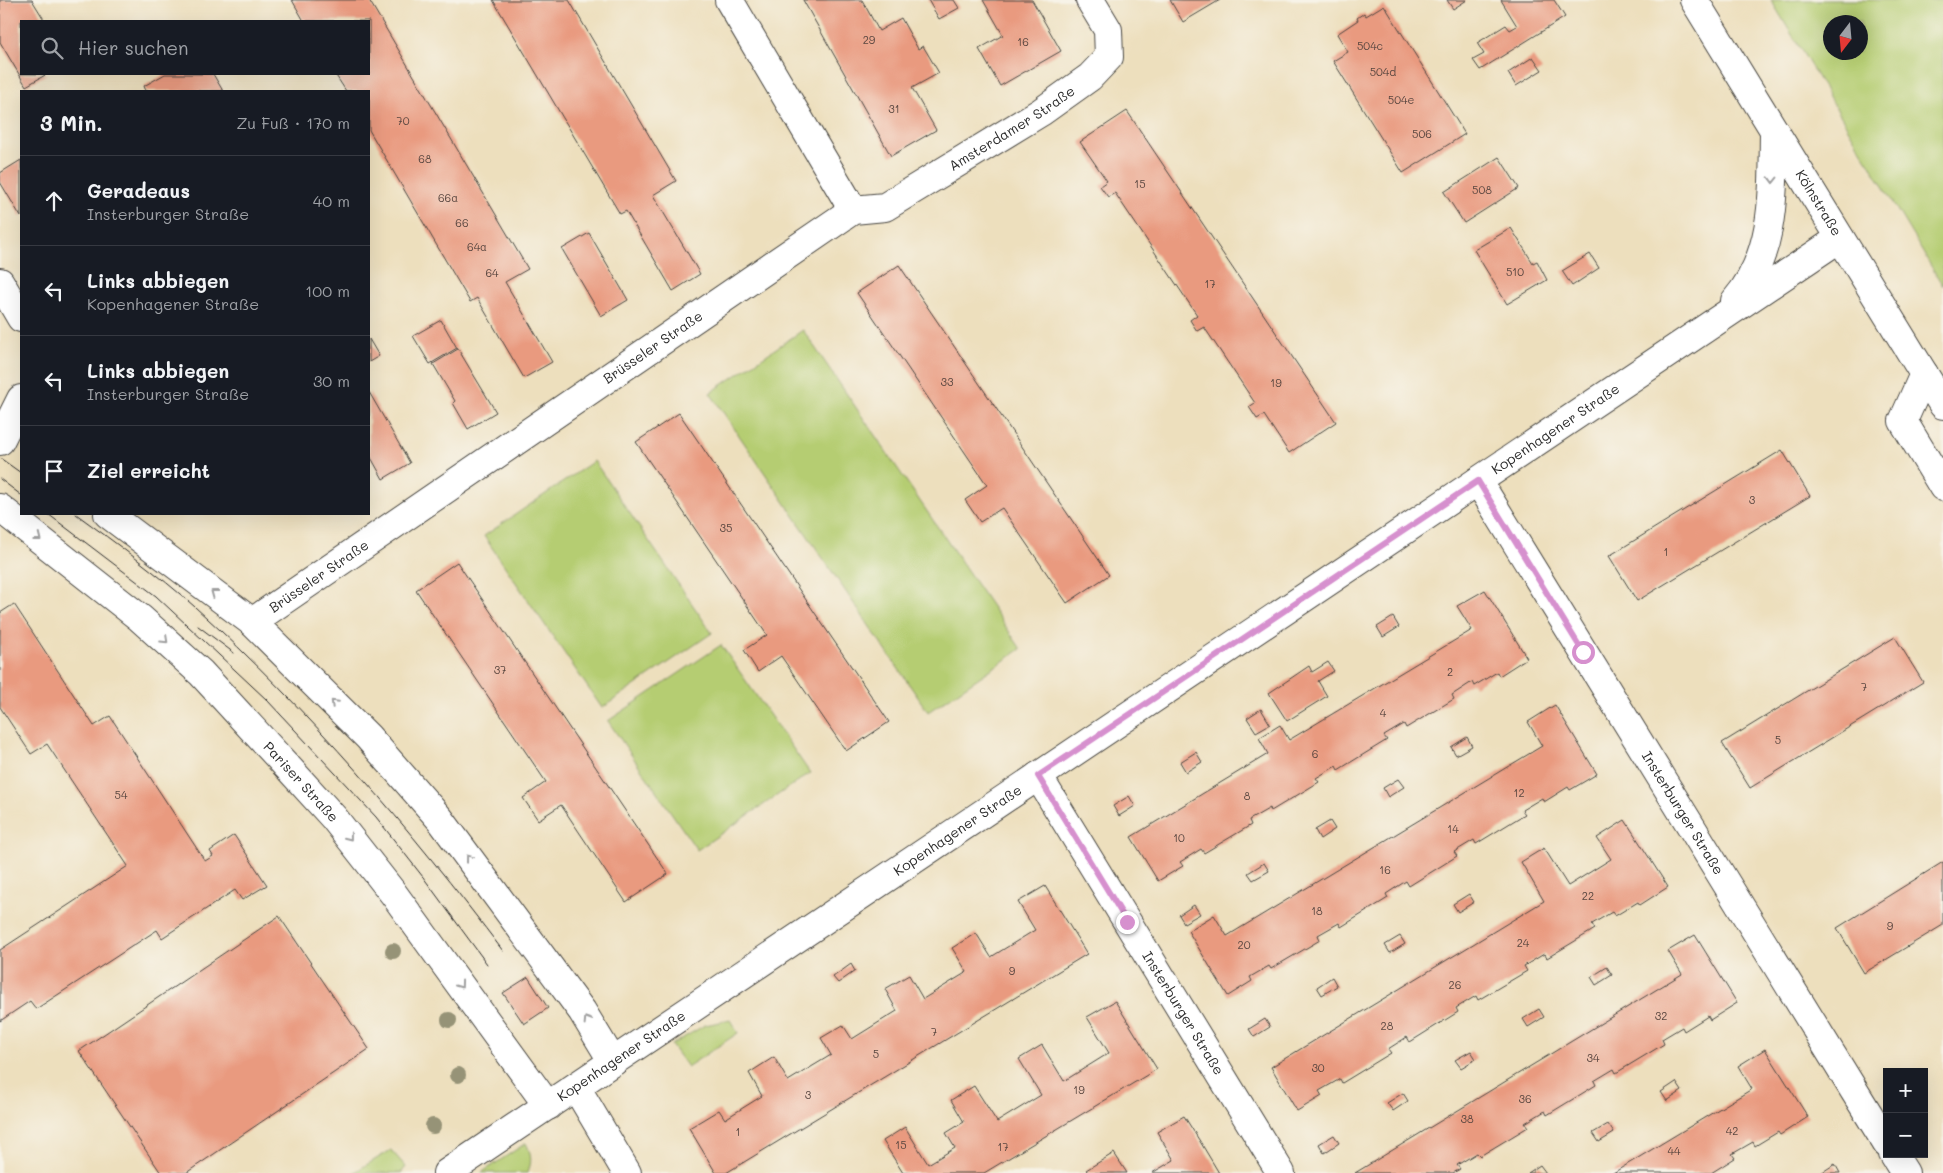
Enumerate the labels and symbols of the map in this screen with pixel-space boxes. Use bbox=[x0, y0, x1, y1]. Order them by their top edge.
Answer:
north arrow bbox=[1823, 15, 1868, 60]
house number: 29 bbox=[863, 32, 876, 47]
house number: 16 bbox=[1017, 34, 1029, 49]
house number: 504c bbox=[1357, 38, 1383, 53]
house number: 504d bbox=[1370, 64, 1396, 79]
street label: Amsterdamer Straße bbox=[945, 81, 1078, 175]
house number: 504e bbox=[1388, 92, 1414, 107]
house number: 31 bbox=[888, 101, 900, 116]
house number: 70 bbox=[397, 113, 410, 128]
house number: 506 bbox=[1412, 126, 1432, 141]
house number: 68 bbox=[418, 151, 432, 166]
street label: Kölnstraße bbox=[1791, 166, 1847, 239]
house number: 15 bbox=[1134, 176, 1146, 191]
one-way arrow bbox=[1768, 176, 1778, 184]
house number: 508 bbox=[1472, 182, 1492, 197]
house number: 66a bbox=[438, 190, 458, 205]
house number: 66 bbox=[455, 215, 469, 230]
house number: 64a bbox=[467, 239, 487, 254]
house number: 510 bbox=[1506, 264, 1524, 279]
house number: 64 bbox=[485, 265, 499, 280]
house number: 17 bbox=[1204, 276, 1216, 291]
street label: Brüsseler Straße bbox=[599, 306, 706, 388]
house number: 33 bbox=[941, 374, 954, 389]
house number: 19 bbox=[1270, 375, 1282, 390]
street label: Kopenhagener Straße bbox=[1487, 379, 1623, 478]
house number: 3 bbox=[1749, 492, 1756, 507]
house number: 35 bbox=[720, 520, 732, 535]
one-way arrow bbox=[32, 532, 41, 540]
street label: Brüsseler Straße bbox=[265, 535, 372, 617]
house number: 1 bbox=[1664, 544, 1668, 559]
one-way arrow bbox=[211, 591, 220, 599]
one-way arrow bbox=[159, 634, 168, 643]
route start bbox=[1572, 641, 1595, 664]
house number: 37 bbox=[494, 662, 506, 677]
house number: 2 bbox=[1447, 664, 1453, 679]
house number: 7 bbox=[1861, 679, 1867, 694]
one-way arrow bbox=[330, 699, 339, 708]
house number: 4 bbox=[1380, 705, 1387, 720]
house number: 5 bbox=[1775, 732, 1781, 747]
street label: Pariser Straße bbox=[260, 737, 343, 826]
house number: 6 bbox=[1312, 746, 1318, 761]
street label: Insterburger Straße bbox=[1638, 747, 1729, 878]
street label: Kopenhagener Straße bbox=[890, 780, 1025, 880]
house number: 12 bbox=[1513, 785, 1525, 800]
house number: 54 bbox=[115, 787, 128, 802]
house number: 8 bbox=[1244, 788, 1251, 803]
house number: 14 bbox=[1447, 821, 1459, 836]
house number: 10 bbox=[1173, 830, 1185, 845]
one-way arrow bbox=[344, 832, 353, 841]
one-way arrow bbox=[466, 854, 475, 864]
house number: 16 bbox=[1379, 862, 1391, 877]
house number: 22 bbox=[1582, 888, 1594, 903]
house number: 18 bbox=[1311, 903, 1323, 918]
route end bbox=[1116, 911, 1139, 934]
house number: 9 bbox=[1887, 918, 1894, 933]
house number: 24 bbox=[1517, 935, 1530, 950]
house number: 20 bbox=[1238, 937, 1251, 952]
street label: Insterburger Straße bbox=[1138, 947, 1229, 1078]
house number: 9 bbox=[1009, 963, 1016, 978]
house number: 26 bbox=[1449, 977, 1461, 992]
one-way arrow bbox=[454, 979, 463, 989]
street label: Kopenhagener Straße bbox=[553, 1006, 689, 1105]
house number: 32 bbox=[1655, 1008, 1667, 1023]
one-way arrow bbox=[584, 1017, 594, 1026]
house number: 28 bbox=[1381, 1018, 1394, 1033]
house number: 7 bbox=[931, 1024, 937, 1039]
house number: 5 bbox=[873, 1046, 879, 1061]
house number: 34 bbox=[1587, 1050, 1600, 1065]
house number: 30 bbox=[1311, 1060, 1325, 1075]
house number: 19 bbox=[1073, 1082, 1085, 1097]
house number: 3 bbox=[805, 1087, 812, 1102]
house number: 36 bbox=[1518, 1091, 1532, 1106]
house number: 38 bbox=[1460, 1111, 1474, 1126]
house number: 42 bbox=[1726, 1123, 1738, 1138]
house number: 1 bbox=[736, 1124, 740, 1139]
house number: 15 bbox=[895, 1137, 907, 1152]
house number: 17 bbox=[997, 1139, 1009, 1154]
house number: 44 bbox=[1668, 1143, 1681, 1158]

